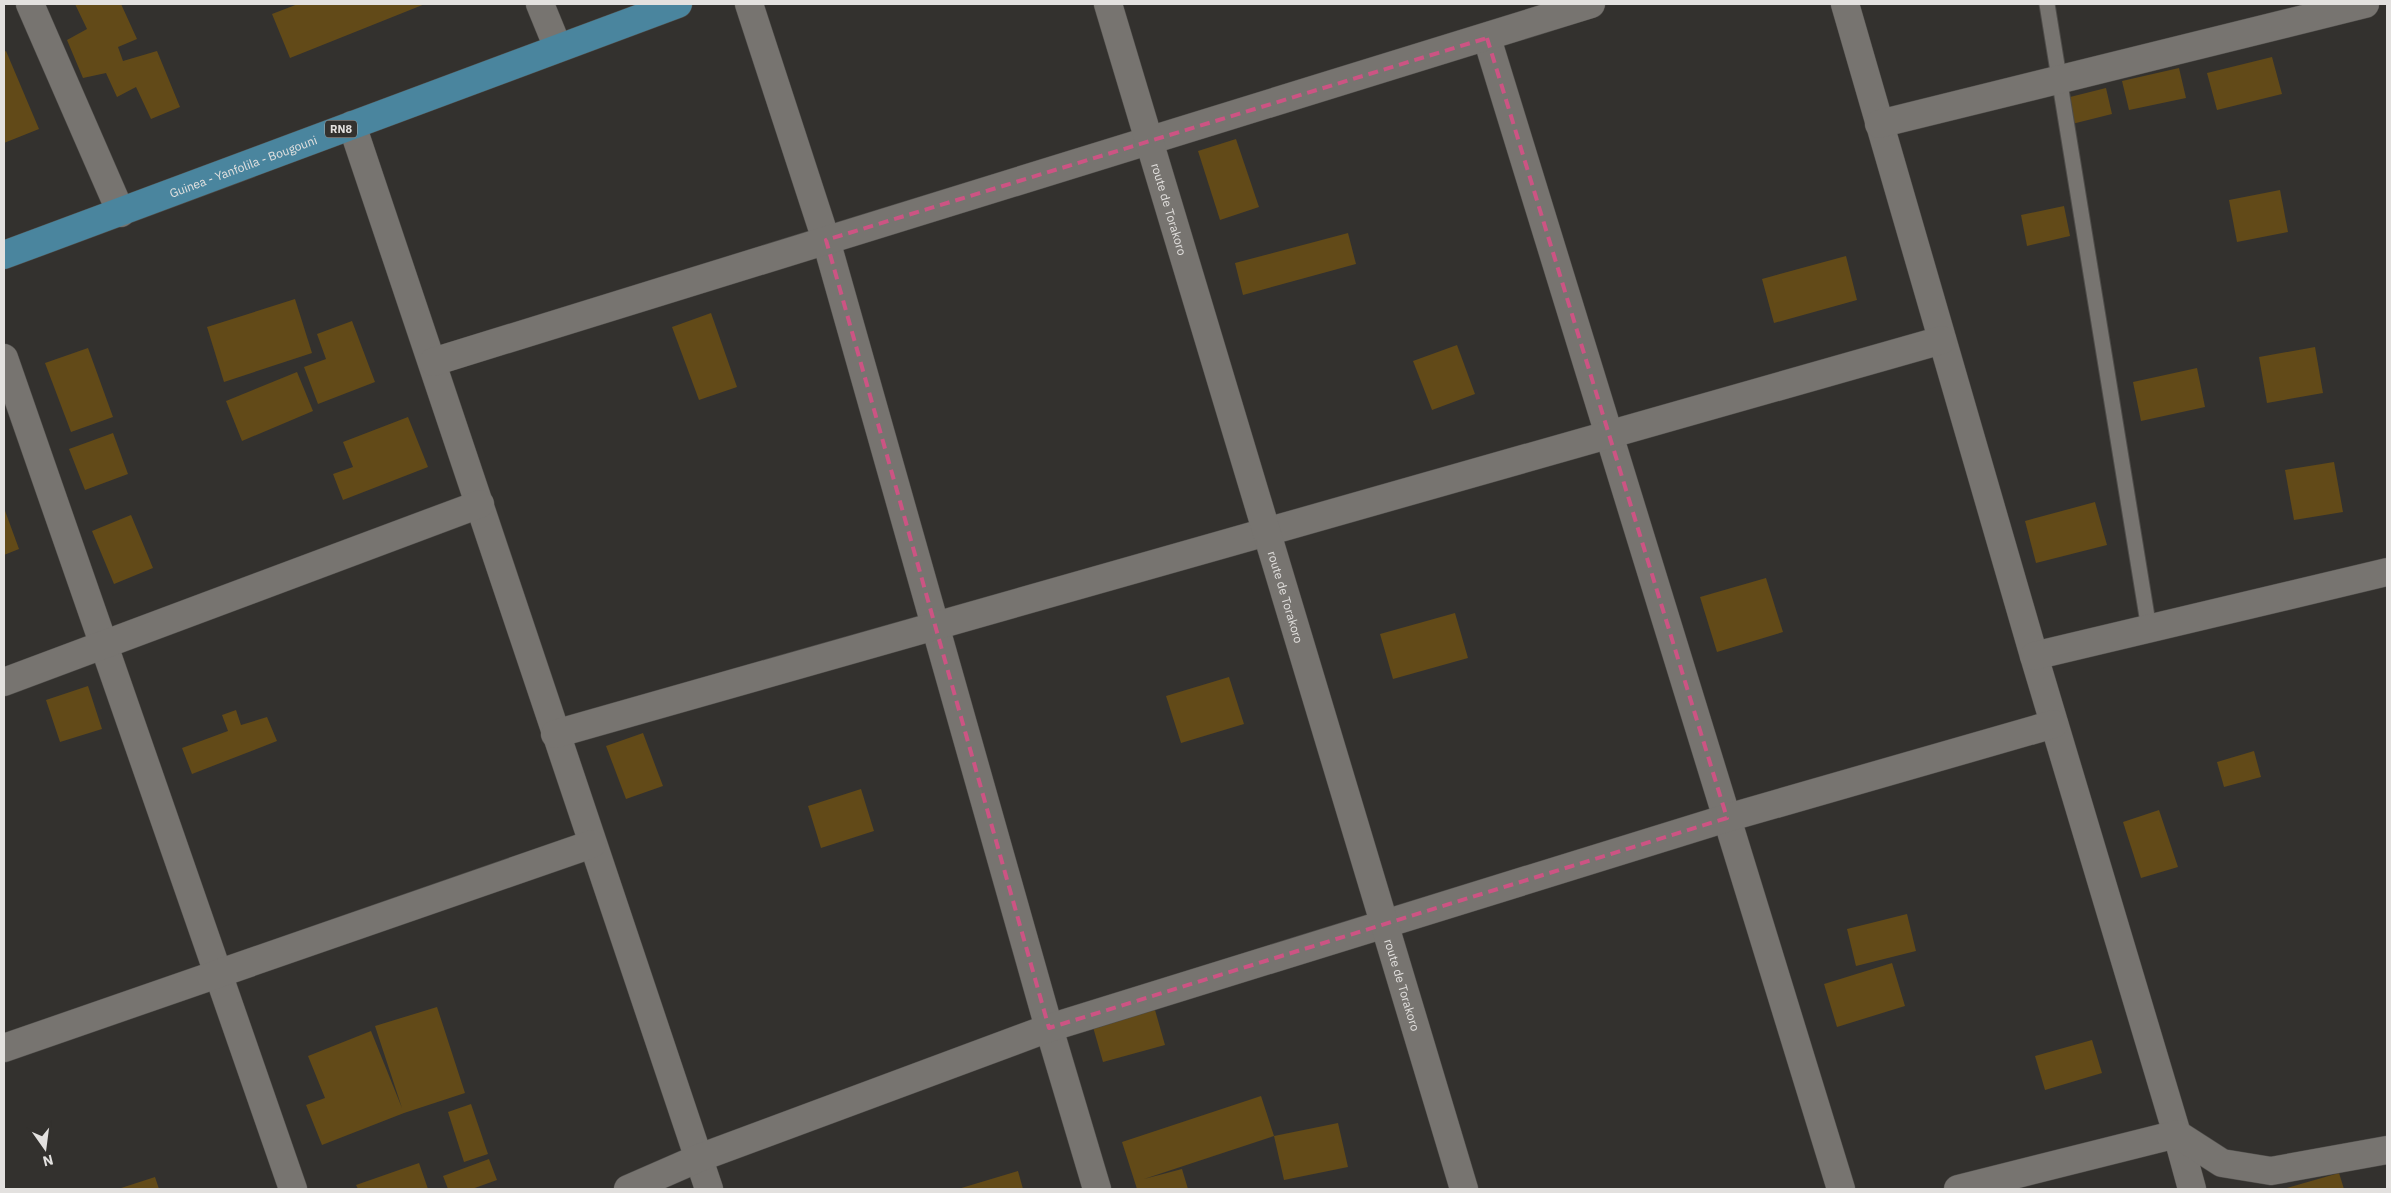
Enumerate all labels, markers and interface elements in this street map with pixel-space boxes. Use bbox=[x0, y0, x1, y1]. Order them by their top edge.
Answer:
road number: RN8 bbox=[325, 120, 357, 138]
street label: Guinea - Yanfolila - Bougouni bbox=[167, 132, 319, 200]
street label: route de Torakoro bbox=[1149, 161, 1191, 257]
street label: route de Torakoro bbox=[1265, 549, 1307, 645]
street label: route de Torakoro bbox=[1382, 937, 1424, 1033]
north arrow bbox=[20, 1123, 70, 1173]
text: N bbox=[41, 1151, 55, 1171]

